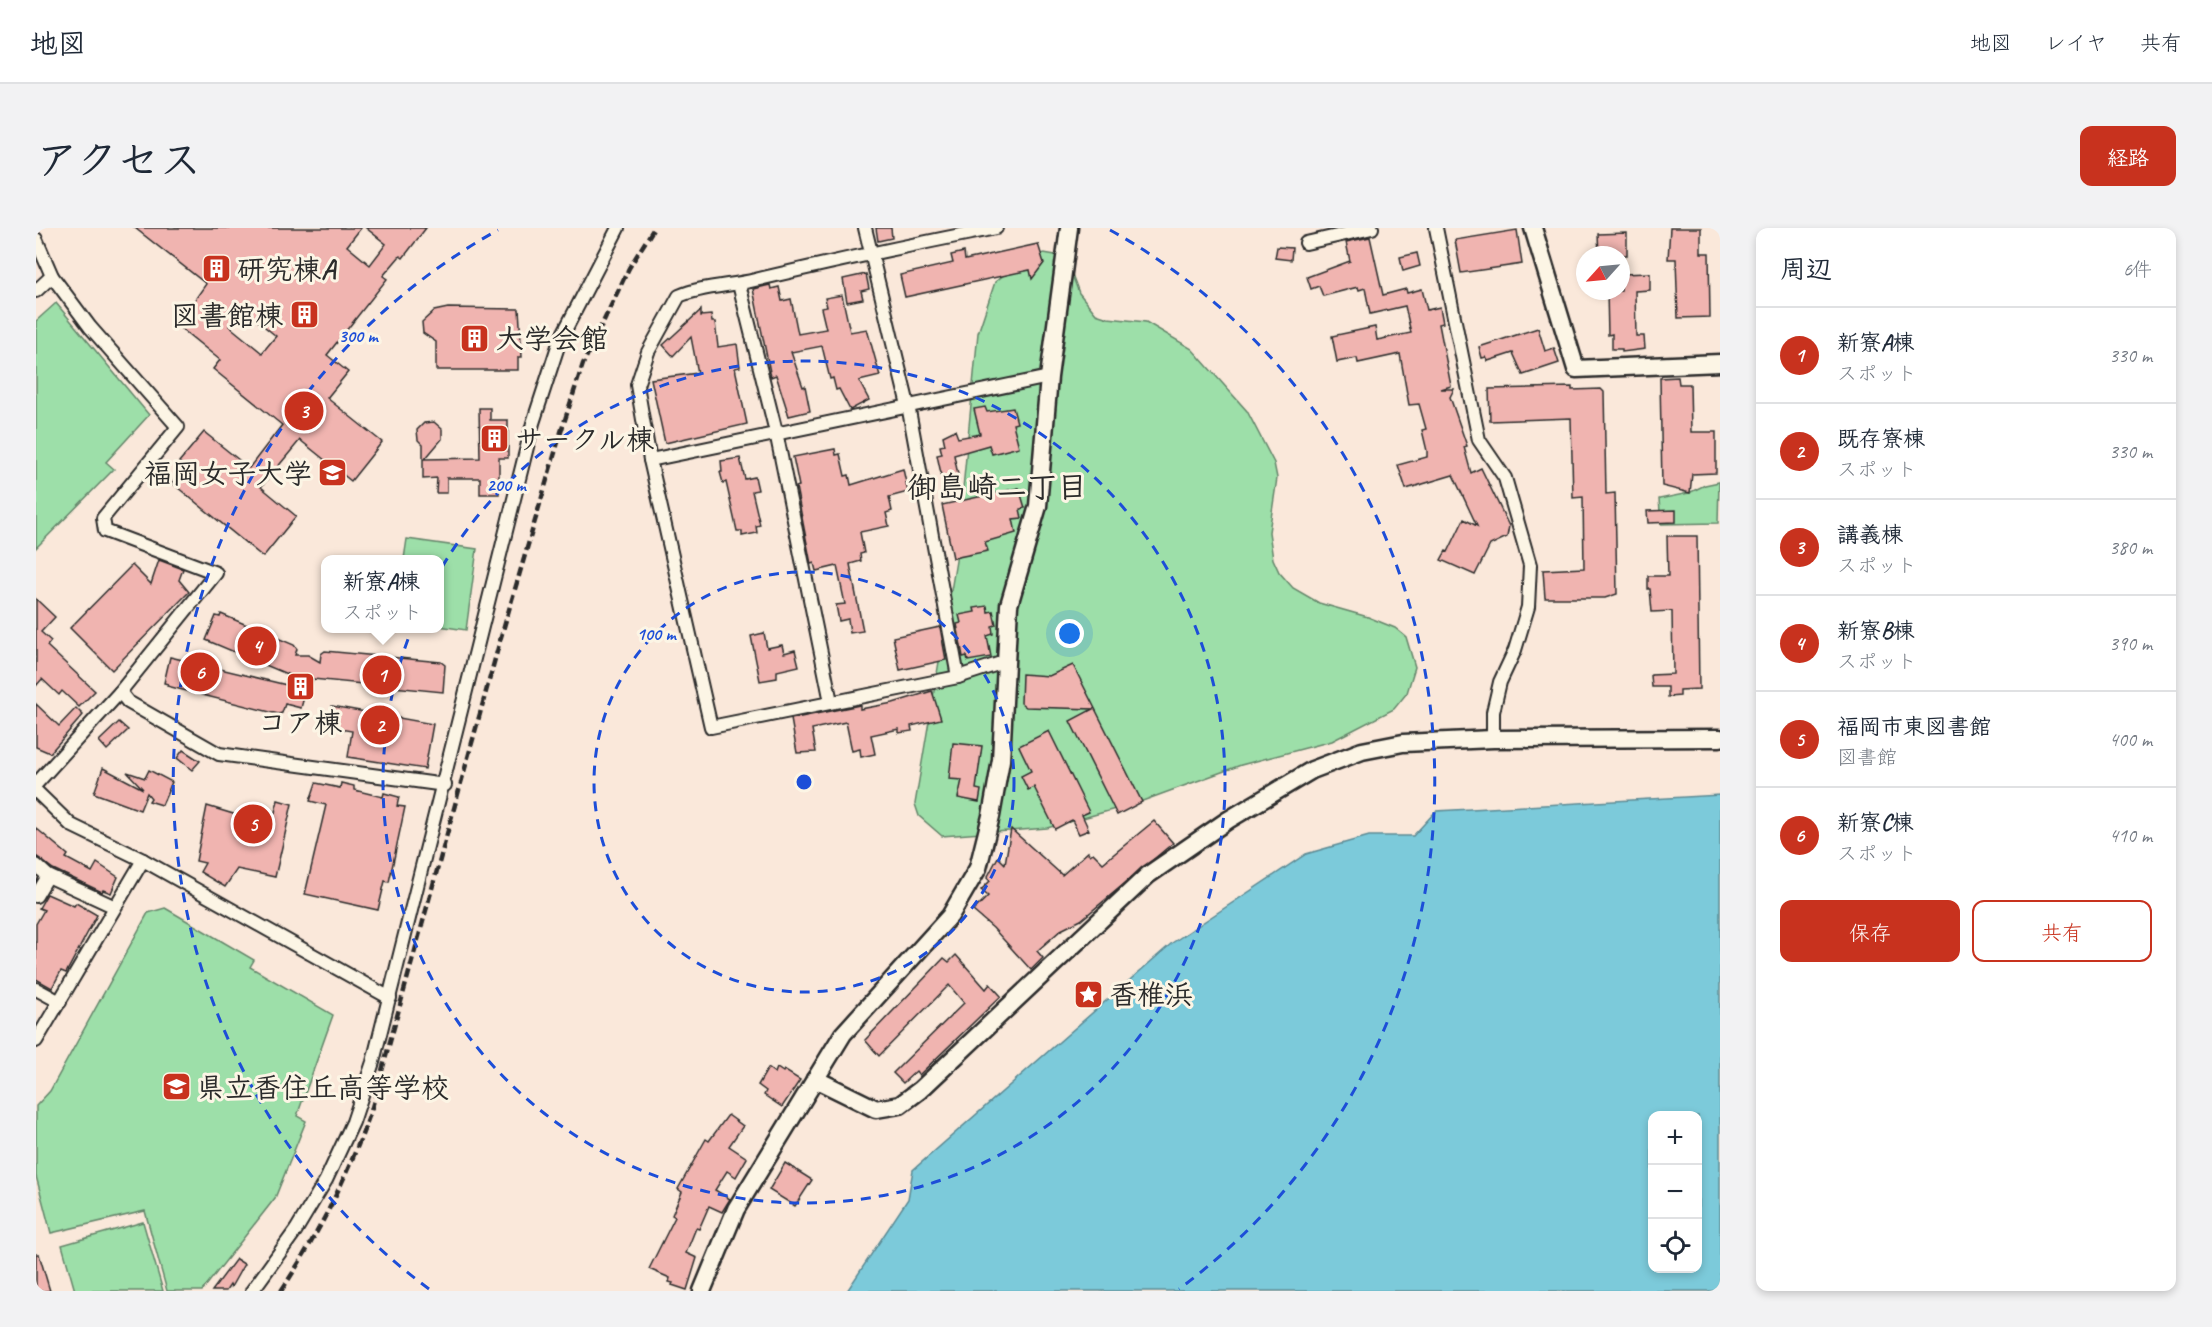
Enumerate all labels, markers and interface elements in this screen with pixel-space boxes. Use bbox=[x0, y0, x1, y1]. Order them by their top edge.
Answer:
text: 地図 bbox=[30, 26, 86, 61]
text: 地図 bbox=[1970, 30, 2012, 56]
text: レイヤ bbox=[2045, 30, 2107, 56]
text: 共有 bbox=[2140, 30, 2182, 56]
button: 経路 bbox=[2080, 126, 2176, 186]
text: アクセス bbox=[36, 134, 201, 187]
north arrow bbox=[1576, 246, 1630, 300]
place label: 研究棟A bbox=[237, 252, 337, 287]
building icon: 研究棟A bbox=[200, 253, 232, 285]
text: 周辺 bbox=[1780, 253, 1832, 286]
text: 6件 bbox=[2123, 257, 2152, 282]
place label: 図書館棟 bbox=[171, 298, 283, 333]
building icon: 図書館棟 bbox=[288, 299, 320, 331]
place label: 大学会館 bbox=[496, 321, 608, 356]
building icon: 大学会館 bbox=[459, 322, 491, 354]
text: 300 m bbox=[339, 325, 379, 347]
text: 新寮A棟 bbox=[1837, 329, 1914, 357]
text: 1 bbox=[1795, 343, 1804, 368]
text: 330 m bbox=[2109, 343, 2152, 368]
text: スポット bbox=[1837, 361, 1917, 386]
pin: 3 bbox=[284, 388, 324, 434]
place label: サークル棟 bbox=[515, 422, 654, 457]
building icon: サークル棟 bbox=[478, 423, 510, 455]
text: 既存寮棟 bbox=[1837, 425, 1925, 453]
text: 2 bbox=[1795, 439, 1804, 464]
text: 330 m bbox=[2109, 439, 2152, 464]
place label: 福岡女子大学 bbox=[144, 456, 312, 491]
school or university icon: 福岡女子大学 bbox=[317, 457, 349, 489]
text: スポット bbox=[1837, 457, 1917, 482]
district label: 御島崎二丁目 bbox=[907, 468, 1087, 506]
text: 200 m bbox=[487, 474, 527, 496]
text: 講義棟 bbox=[1837, 521, 1903, 549]
text: 3 bbox=[1795, 535, 1804, 560]
text: 380 m bbox=[2109, 535, 2152, 560]
text: スポット bbox=[1837, 553, 1917, 578]
popup bbox=[321, 555, 444, 633]
text: 新寮A棟 bbox=[343, 568, 420, 596]
text: スポット bbox=[343, 600, 423, 625]
text: 新寮B棟 bbox=[1837, 617, 1915, 645]
your location bbox=[1055, 619, 1084, 648]
text: 100 m bbox=[637, 623, 677, 645]
pin: 4 bbox=[238, 624, 276, 668]
text: 4 bbox=[1795, 631, 1804, 656]
text: 390 m bbox=[2109, 631, 2152, 656]
text: スポット bbox=[1837, 649, 1917, 674]
pin: 6 bbox=[180, 650, 220, 694]
pin: 1 bbox=[362, 652, 402, 698]
building icon: コア棟 bbox=[284, 670, 316, 702]
pin: 2 bbox=[360, 702, 400, 748]
place label: コア棟 bbox=[258, 705, 342, 740]
text: 福岡市東図書館 bbox=[1837, 713, 1991, 741]
text: 5 bbox=[1795, 727, 1804, 752]
text: 400 m bbox=[2109, 727, 2152, 752]
text: 図書館 bbox=[1837, 745, 1897, 770]
centre of rings bbox=[794, 772, 814, 792]
pin: 5 bbox=[234, 802, 272, 846]
text: 新寮C棟 bbox=[1837, 809, 1914, 837]
text: 6 bbox=[1795, 823, 1804, 848]
text: 410 m bbox=[2109, 823, 2152, 848]
text: スポット bbox=[1837, 841, 1917, 866]
button: 保存 bbox=[1780, 900, 1960, 962]
button: 共有 bbox=[1972, 900, 2152, 962]
place label: 香椎浜 bbox=[1109, 977, 1193, 1012]
place icon: 香椎浜 bbox=[1072, 978, 1104, 1010]
place label: 県立香住丘高等学校 bbox=[197, 1070, 449, 1105]
school or university icon: 県立香住丘高等学校 bbox=[160, 1071, 192, 1103]
map controls bbox=[1648, 1111, 1702, 1273]
button: + bbox=[1648, 1111, 1702, 1165]
button: − bbox=[1648, 1165, 1702, 1219]
button: locate bbox=[1648, 1219, 1702, 1273]

